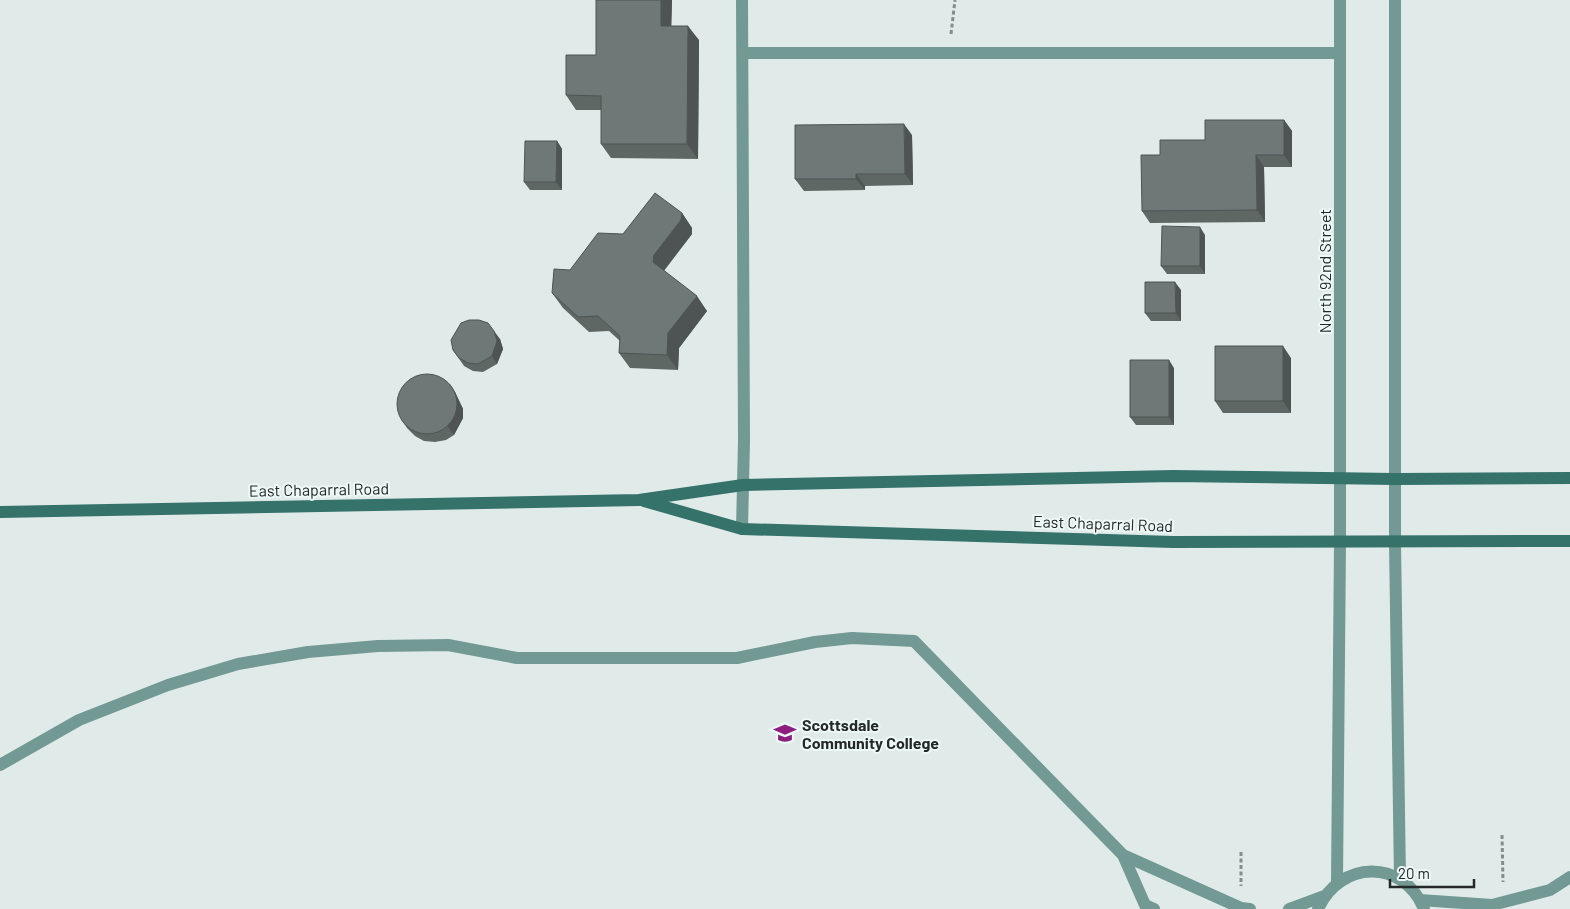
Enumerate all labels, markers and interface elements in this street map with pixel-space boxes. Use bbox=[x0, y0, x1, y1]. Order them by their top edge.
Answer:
street label: North 92nd Street bbox=[1315, 209, 1334, 333]
street label: East Chaparral Road bbox=[249, 478, 389, 500]
street label: East Chaparral Road bbox=[1033, 511, 1173, 535]
place label: Scottsdale Community College bbox=[802, 715, 939, 752]
school or university icon: Scottsdale Community College bbox=[772, 720, 798, 746]
scale bar bbox=[1390, 856, 1474, 888]
text: 20 m bbox=[1398, 864, 1430, 882]

